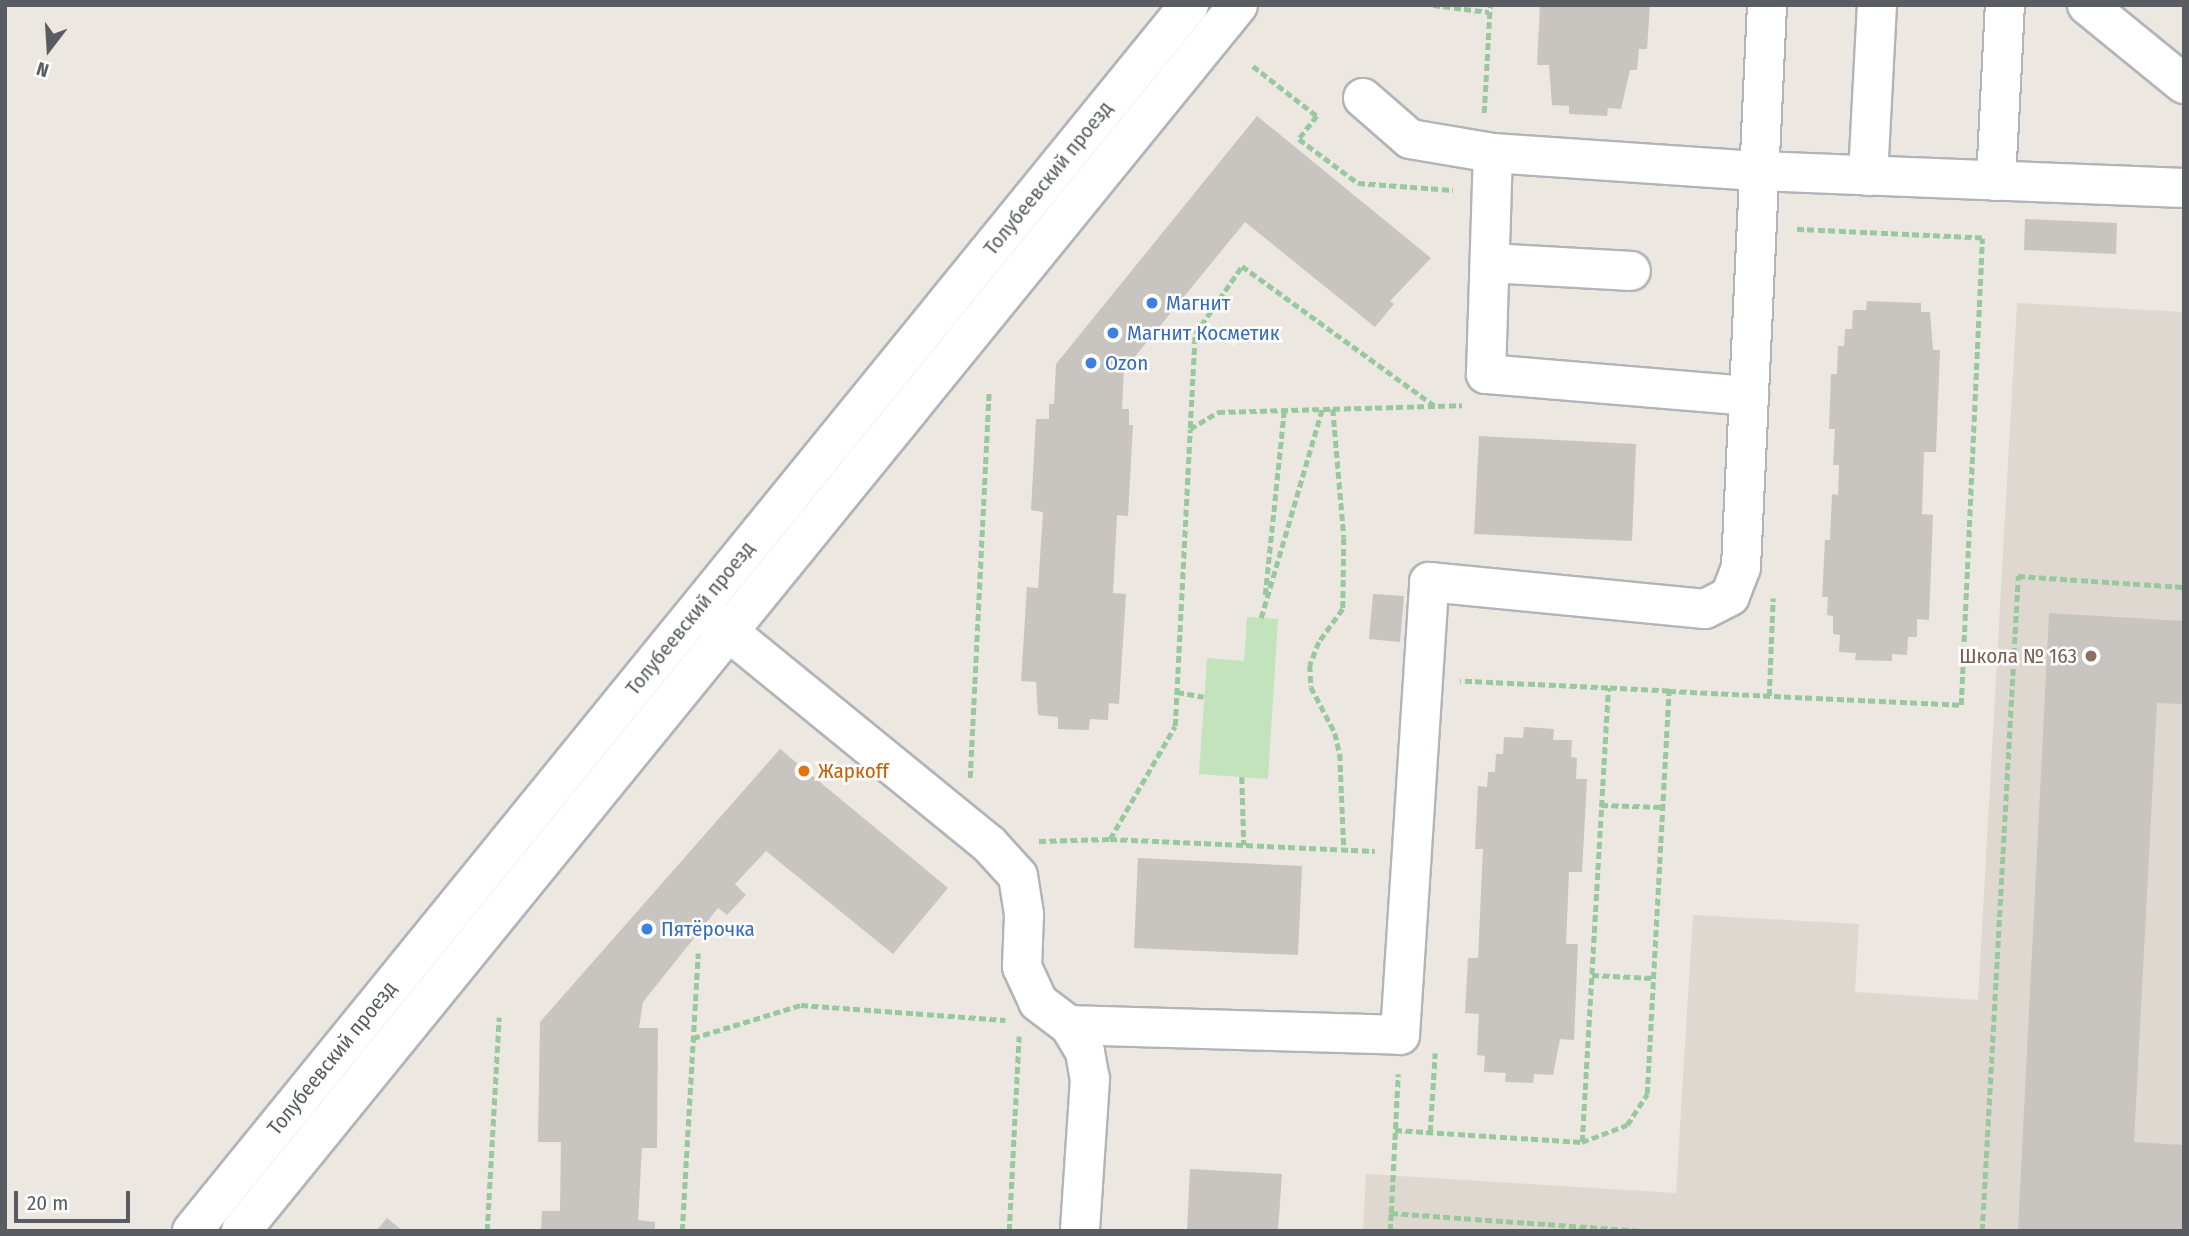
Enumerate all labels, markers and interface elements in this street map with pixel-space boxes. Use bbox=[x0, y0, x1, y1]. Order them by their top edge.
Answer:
north arrow bbox=[14, 14, 84, 84]
text: N bbox=[34, 57, 52, 82]
street label: Толубеевский проезд bbox=[978, 96, 1118, 260]
place label: Магнит bbox=[1166, 290, 1230, 316]
marker: Магнит bbox=[1144, 295, 1160, 311]
place label: Магнит Косметик bbox=[1127, 320, 1280, 346]
marker: Магнит Косметик bbox=[1105, 325, 1121, 341]
place label: Ozon bbox=[1105, 350, 1148, 376]
marker: Ozon bbox=[1083, 355, 1099, 371]
street label: Толубеевский проезд bbox=[620, 536, 760, 700]
place label: Школа № 163 bbox=[1959, 643, 2077, 669]
marker: Школа № 163 bbox=[2083, 648, 2099, 664]
place label: Жаркoff bbox=[818, 758, 889, 784]
marker: Жаркoff bbox=[796, 763, 812, 779]
place label: Пятёрочка bbox=[661, 916, 755, 942]
marker: Пятёрочка bbox=[639, 921, 655, 937]
street label: Толубеевский проезд bbox=[262, 976, 402, 1140]
scale bar bbox=[18, 1176, 133, 1220]
text: 20 m bbox=[27, 1190, 68, 1216]

